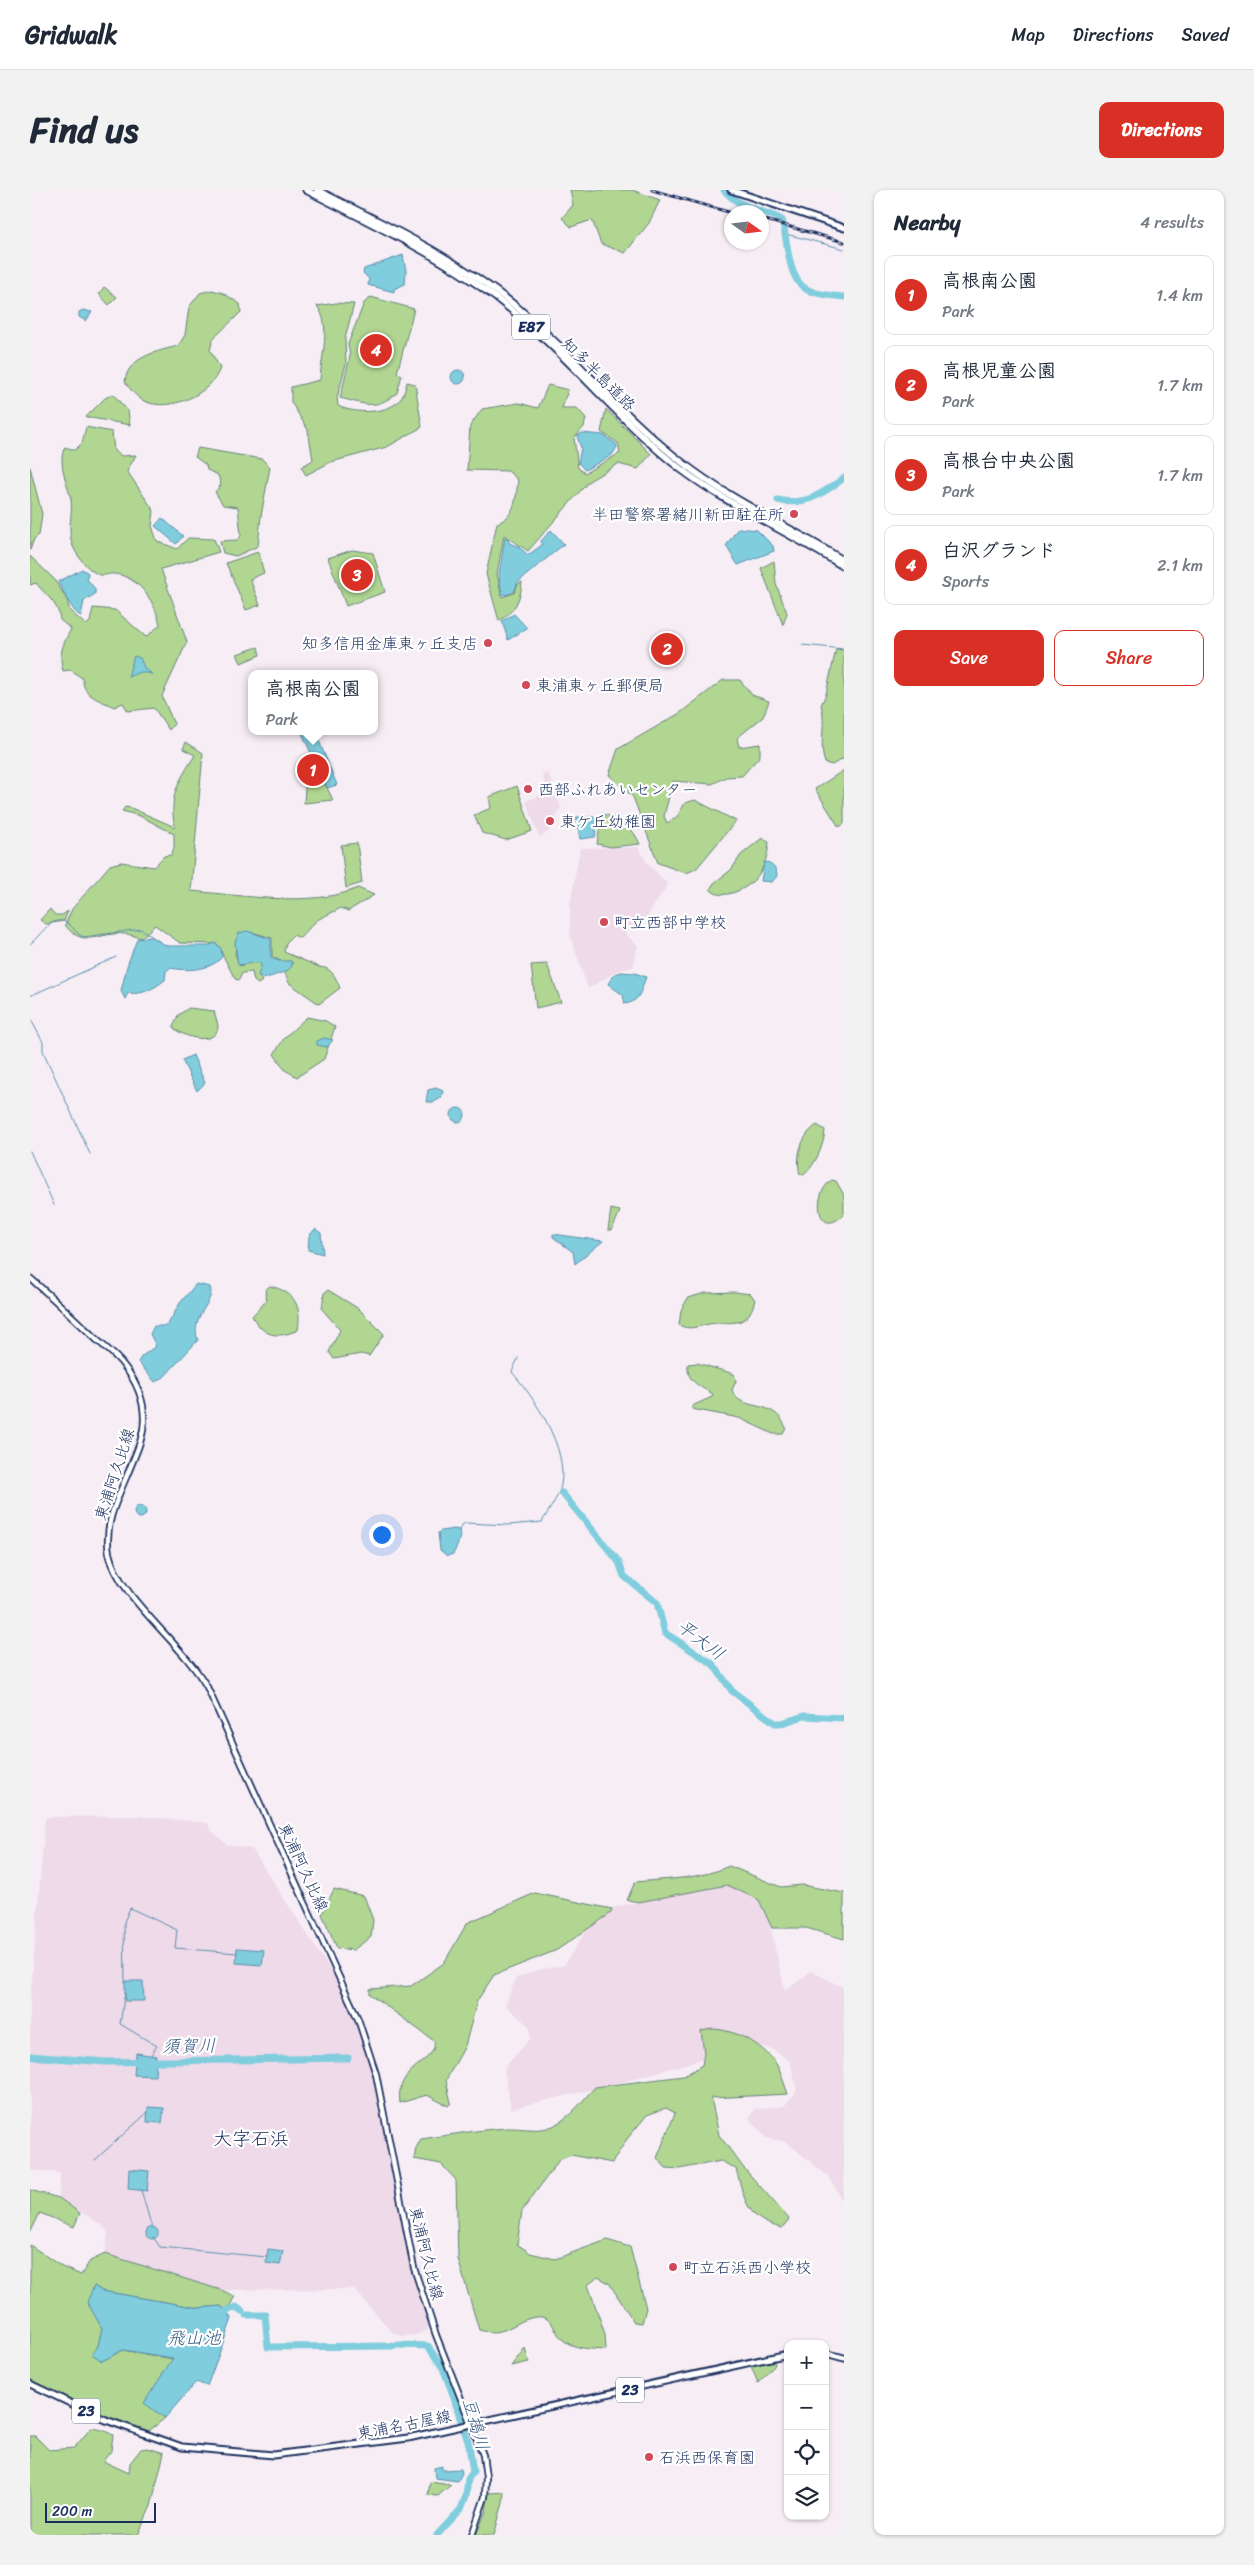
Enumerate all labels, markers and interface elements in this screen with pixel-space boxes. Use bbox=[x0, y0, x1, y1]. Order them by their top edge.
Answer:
text: Gridwalk bbox=[25, 14, 117, 56]
text: Map bbox=[1012, 19, 1045, 51]
text: Directions bbox=[1073, 19, 1154, 51]
text: Saved bbox=[1182, 19, 1229, 51]
text: Find us bbox=[30, 99, 138, 161]
button: Directions bbox=[1099, 102, 1224, 158]
text: Nearby bbox=[894, 204, 960, 242]
north arrow bbox=[724, 205, 769, 250]
text: 4 results bbox=[1140, 208, 1204, 237]
text: 高根南公園 bbox=[942, 264, 1037, 297]
text: 1 bbox=[908, 281, 914, 310]
text: 1.4 km bbox=[1156, 281, 1203, 310]
text: Park bbox=[942, 297, 975, 326]
road number: E87 bbox=[512, 314, 550, 340]
street label: 知多半島道路 bbox=[554, 330, 643, 419]
pin: 4 bbox=[360, 331, 392, 369]
text: 高根児童公園 bbox=[942, 354, 1056, 387]
text: 2 bbox=[906, 371, 916, 400]
text: 1.7 km bbox=[1157, 371, 1203, 400]
text: Park bbox=[942, 387, 975, 416]
text: 高根台中央公園 bbox=[942, 444, 1075, 477]
text: 3 bbox=[907, 461, 915, 490]
text: 1.7 km bbox=[1157, 461, 1203, 490]
text: Park bbox=[942, 477, 975, 506]
place label: 半田警察署緒川新田駐在所 bbox=[592, 500, 784, 529]
marker: 半田警察署緒川新田駐在所 bbox=[788, 508, 800, 520]
text: 白沢グランド bbox=[942, 534, 1056, 567]
text: 4 bbox=[906, 551, 916, 580]
text: 2.1 km bbox=[1157, 551, 1203, 580]
pin: 3 bbox=[341, 556, 373, 594]
text: Sports bbox=[942, 567, 989, 596]
place label: 知多信用金庫東ヶ丘支店 bbox=[302, 629, 478, 658]
pin: 2 bbox=[651, 630, 683, 668]
button: Save bbox=[894, 630, 1044, 686]
button: Share bbox=[1054, 630, 1204, 686]
marker: 知多信用金庫東ヶ丘支店 bbox=[482, 637, 494, 649]
popup bbox=[248, 670, 378, 735]
place label: 東浦東ヶ丘郵便局 bbox=[536, 671, 664, 700]
text: 高根南公園 bbox=[265, 672, 361, 705]
marker: 東浦東ヶ丘郵便局 bbox=[520, 679, 532, 691]
text: Park bbox=[265, 705, 298, 734]
pin: 1 bbox=[297, 751, 329, 789]
place label: 西部ふれあいセンター bbox=[538, 775, 697, 804]
marker: 西部ふれあいセンター bbox=[522, 783, 534, 795]
place label: 東ケ丘幼稚園 bbox=[560, 807, 656, 836]
marker: 東ケ丘幼稚園 bbox=[544, 815, 556, 827]
place label: 町立西部中学校 bbox=[614, 908, 726, 937]
marker: 町立西部中学校 bbox=[598, 916, 610, 928]
street label: 東浦阿久比線 bbox=[86, 1424, 143, 1524]
your location bbox=[369, 1522, 395, 1548]
water label: 平大川 bbox=[670, 1611, 732, 1669]
street label: 東浦阿久比線 bbox=[270, 1818, 337, 1917]
water label: 須賀川 bbox=[162, 2030, 216, 2062]
district label: 大字石浜 bbox=[213, 2122, 289, 2155]
street label: 東浦阿久比線 bbox=[401, 2203, 452, 2303]
place label: 町立石浜西小学校 bbox=[683, 2253, 811, 2282]
marker: 町立石浜西小学校 bbox=[667, 2261, 679, 2273]
water label: 飛山池 bbox=[167, 2322, 222, 2354]
map controls bbox=[784, 2340, 829, 2520]
button: + bbox=[784, 2340, 829, 2385]
road number: 23 bbox=[616, 2378, 644, 2402]
button: − bbox=[784, 2385, 829, 2430]
water label: 豆搗川 bbox=[453, 2394, 499, 2454]
road number: 23 bbox=[72, 2398, 100, 2424]
street label: 東浦名古屋線 bbox=[354, 2401, 454, 2448]
button: locate bbox=[784, 2430, 829, 2475]
place label: 石浜西保育園 bbox=[659, 2443, 755, 2472]
marker: 石浜西保育園 bbox=[643, 2451, 655, 2463]
button: layers bbox=[784, 2475, 829, 2520]
text: 200 m bbox=[52, 2499, 92, 2524]
scale bar bbox=[45, 2500, 156, 2523]

